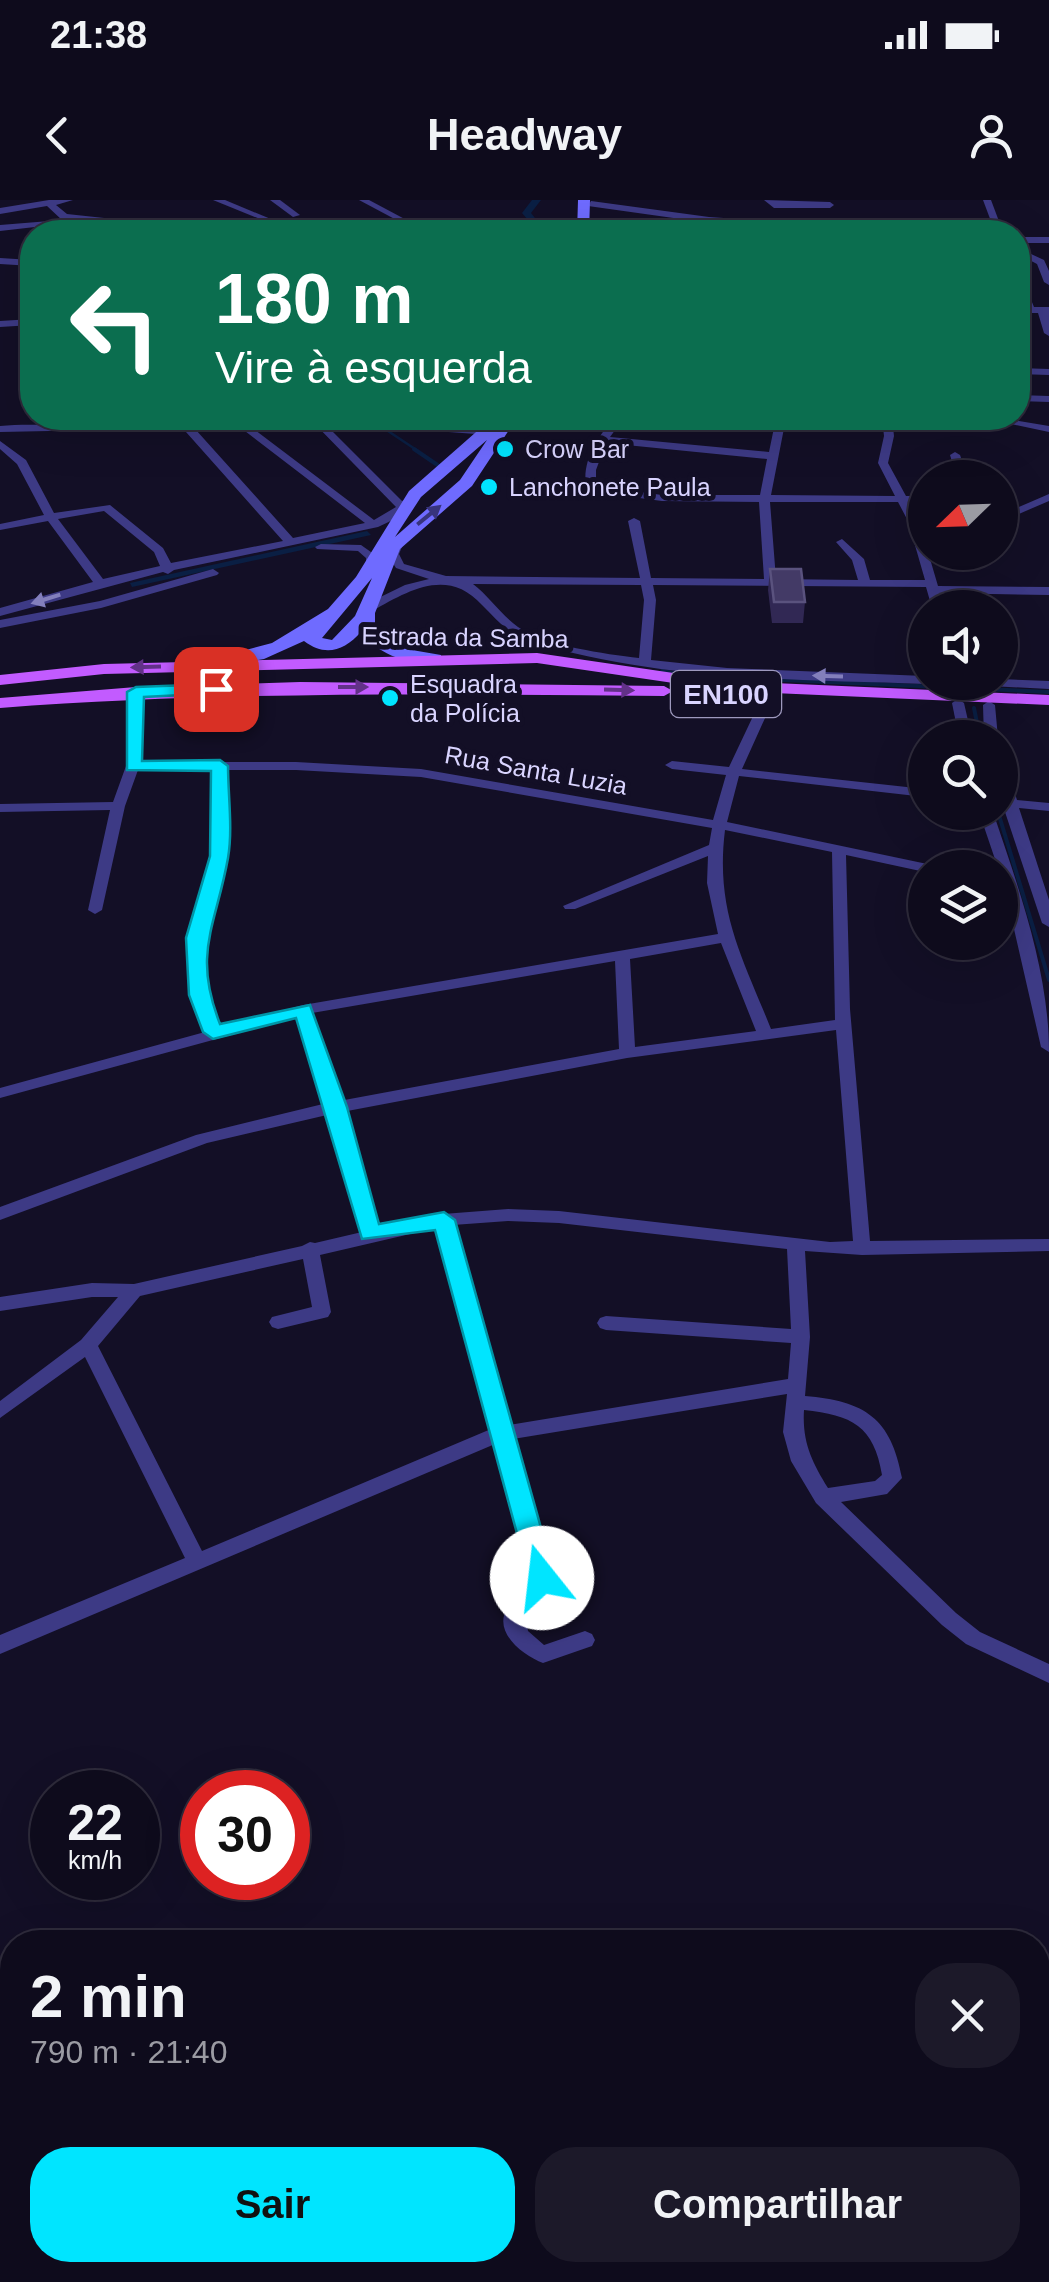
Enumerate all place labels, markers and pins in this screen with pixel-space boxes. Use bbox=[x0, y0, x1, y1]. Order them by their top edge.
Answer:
place label: Crow Bar bbox=[525, 435, 629, 463]
marker: Crow Bar bbox=[494, 438, 516, 460]
place label: Lanchonete Paula bbox=[509, 473, 711, 501]
marker: Lanchonete Paula bbox=[478, 476, 500, 498]
pin bbox=[174, 647, 259, 732]
place label: Esquadra da Polícia bbox=[410, 670, 520, 727]
marker: Esquadra da Polícia bbox=[379, 687, 401, 709]

